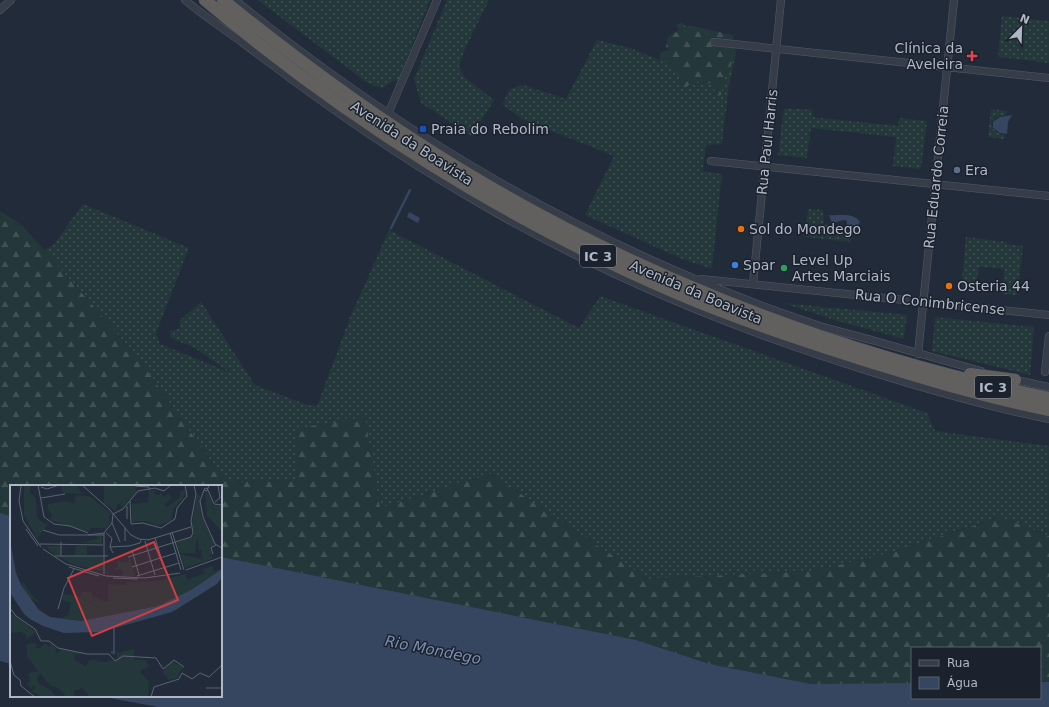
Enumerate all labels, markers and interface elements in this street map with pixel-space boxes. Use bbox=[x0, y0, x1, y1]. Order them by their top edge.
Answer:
north arrow bbox=[1001, 8, 1041, 48]
text: N bbox=[1018, 11, 1031, 27]
place label: Clínica da Aveleira bbox=[894, 40, 963, 72]
marker: Clínica da Aveleira bbox=[966, 50, 978, 62]
street label: Rua Paul Harris bbox=[753, 88, 781, 196]
street label: Avenida da Boavista bbox=[348, 97, 476, 189]
street label: Rua Eduardo Correia bbox=[921, 105, 951, 249]
place label: Praia do Rebolim bbox=[431, 121, 549, 137]
marker: Praia do Rebolim bbox=[418, 124, 428, 134]
place label: Era bbox=[965, 162, 988, 178]
marker: Era bbox=[952, 165, 962, 175]
place label: Sol do Mondego bbox=[749, 221, 861, 237]
marker: Sol do Mondego bbox=[736, 224, 746, 234]
road number: IC 3 bbox=[580, 245, 616, 267]
place label: Level Up Artes Marciais bbox=[792, 252, 891, 284]
street label: Avenida da Boavista bbox=[627, 257, 765, 327]
place label: Spar bbox=[743, 257, 775, 273]
marker: Spar bbox=[730, 260, 740, 270]
marker: Level Up Artes Marciais bbox=[779, 263, 789, 273]
place label: Osteria 44 bbox=[957, 278, 1030, 294]
marker: Osteria 44 bbox=[944, 281, 954, 291]
street label: Rua O Conimbricense bbox=[854, 286, 1006, 318]
road number: IC 3 bbox=[975, 376, 1011, 398]
inset map bbox=[10, 485, 222, 697]
water label: Rio Mondego bbox=[383, 632, 483, 668]
legend bbox=[911, 647, 1041, 699]
text: Rua bbox=[947, 656, 970, 670]
text: Água bbox=[947, 675, 978, 690]

